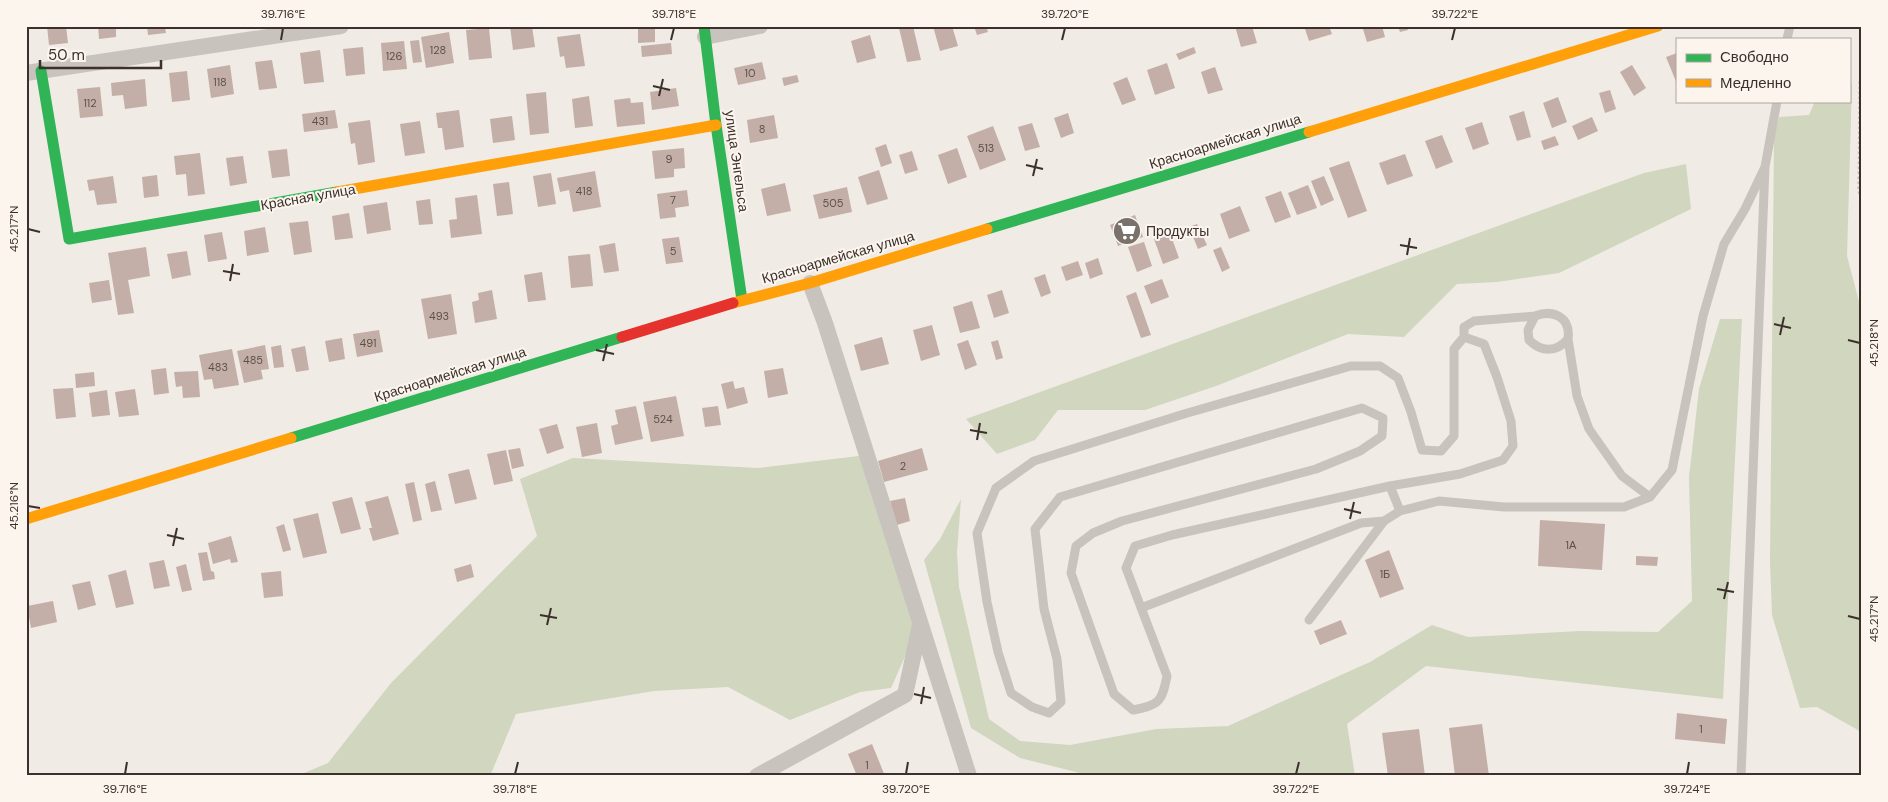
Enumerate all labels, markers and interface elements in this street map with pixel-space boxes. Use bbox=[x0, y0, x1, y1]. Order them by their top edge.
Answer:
text: 39.716°E bbox=[261, 6, 305, 22]
text: 39.718°E bbox=[652, 6, 696, 22]
text: 39.720°E bbox=[1041, 6, 1089, 22]
text: 39.722°E bbox=[1432, 6, 1479, 22]
scale bar bbox=[40, 38, 161, 70]
legend bbox=[1676, 38, 1850, 102]
house number: 128 bbox=[430, 43, 446, 57]
text: 50 m bbox=[48, 45, 85, 65]
text: Свободно bbox=[1720, 47, 1789, 67]
house number: 126 bbox=[386, 49, 402, 63]
house number: 10 bbox=[745, 66, 755, 80]
text: Медленно bbox=[1720, 73, 1791, 93]
house number: 118 bbox=[213, 75, 227, 89]
house number: 112 bbox=[83, 96, 97, 110]
street label: улица Энгельса bbox=[721, 109, 753, 213]
street label: Красноармейская улица bbox=[1147, 109, 1303, 173]
house number: 431 bbox=[312, 114, 328, 128]
house number: 8 bbox=[759, 122, 765, 136]
house number: 513 bbox=[978, 141, 994, 155]
house number: 9 bbox=[666, 152, 673, 166]
street label: Красная улица bbox=[259, 180, 357, 214]
house number: 418 bbox=[576, 184, 592, 198]
house number: 7 bbox=[670, 193, 676, 207]
house number: 505 bbox=[823, 196, 844, 210]
text: 45.217°N bbox=[6, 206, 22, 252]
supermarket icon: Продукты bbox=[1112, 216, 1142, 246]
place label: Продукты bbox=[1146, 222, 1209, 240]
street label: Красноармейская улица bbox=[760, 227, 917, 287]
house number: 5 bbox=[670, 244, 677, 258]
house number: 493 bbox=[429, 309, 449, 323]
text: 45.218°N bbox=[1866, 319, 1882, 367]
house number: 491 bbox=[360, 336, 376, 350]
street label: Красноармейская улица bbox=[372, 342, 528, 406]
house number: 485 bbox=[243, 353, 263, 367]
house number: 483 bbox=[208, 360, 228, 374]
house number: 524 bbox=[653, 412, 673, 426]
house number: 2 bbox=[900, 459, 906, 473]
text: 45.216°N bbox=[6, 482, 22, 530]
house number: 1А bbox=[1566, 538, 1577, 552]
house number: 1Б bbox=[1380, 567, 1390, 581]
text: 45.217°N bbox=[1866, 596, 1882, 642]
house number: 1 bbox=[1699, 722, 1703, 736]
house number: 1 bbox=[865, 758, 869, 772]
text: 39.716°E bbox=[103, 781, 147, 797]
text: 39.718°E bbox=[493, 781, 537, 797]
text: 39.720°E bbox=[882, 781, 930, 797]
text: 39.722°E bbox=[1273, 781, 1320, 797]
text: 39.724°E bbox=[1664, 781, 1711, 797]

